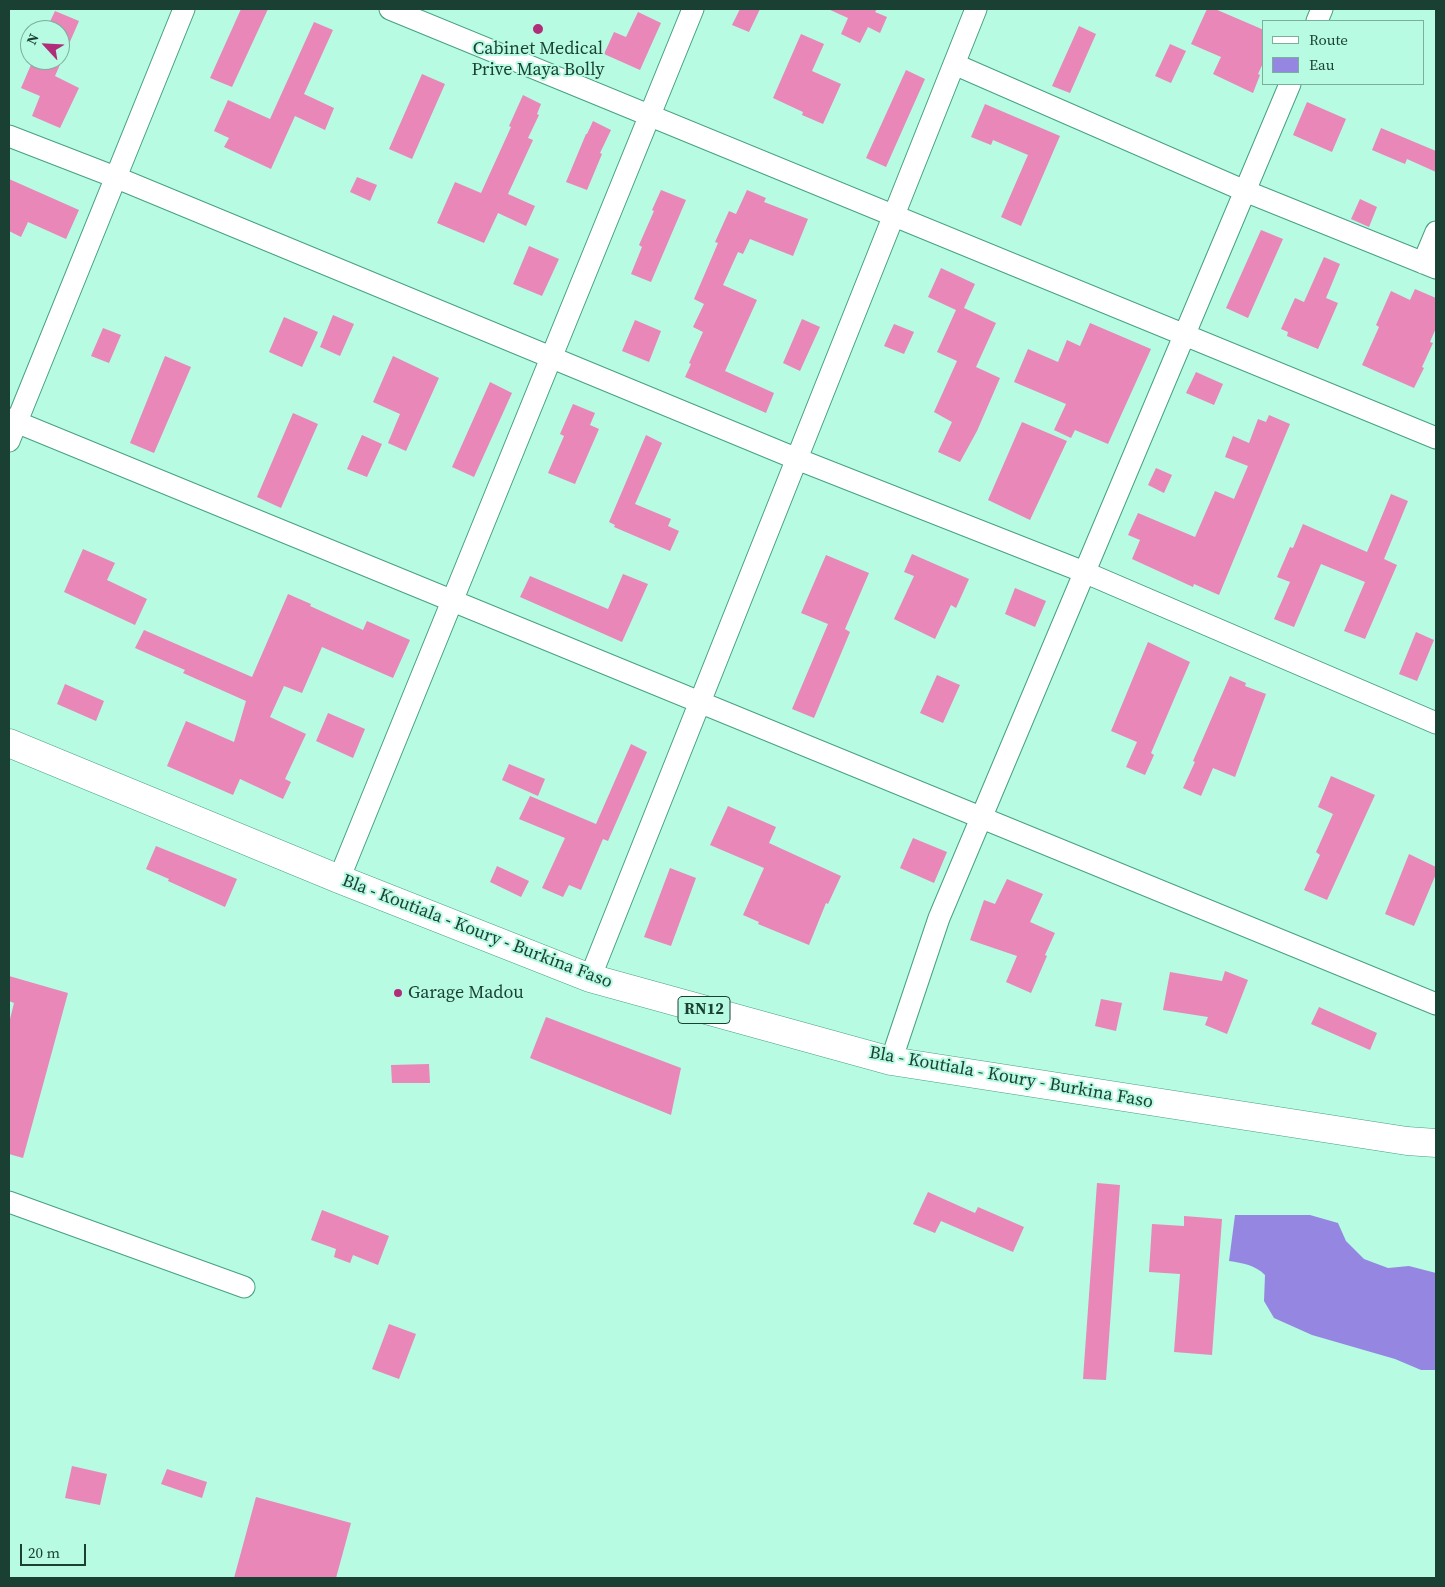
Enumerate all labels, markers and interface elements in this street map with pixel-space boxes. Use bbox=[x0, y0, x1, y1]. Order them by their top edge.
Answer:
north arrow bbox=[20, 20, 70, 70]
legend bbox=[1262, 20, 1425, 85]
marker: Cabinet Medical Prive Maya Bolly bbox=[531, 22, 545, 36]
text: Route bbox=[1309, 29, 1348, 50]
text: N bbox=[21, 30, 44, 48]
place label: Cabinet Medical Prive Maya Bolly bbox=[471, 38, 605, 80]
text: Eau bbox=[1309, 54, 1334, 75]
street label: Bla - Koutiala - Koury - Burkina Faso bbox=[339, 870, 615, 994]
place label: Garage Madou bbox=[408, 982, 524, 1004]
marker: Garage Madou bbox=[392, 987, 404, 999]
road number: RN12 bbox=[678, 996, 730, 1024]
street label: Bla - Koutiala - Koury - Burkina Faso bbox=[867, 1042, 1155, 1114]
scale bar bbox=[22, 1534, 89, 1566]
text: 20 m bbox=[28, 1542, 60, 1563]

